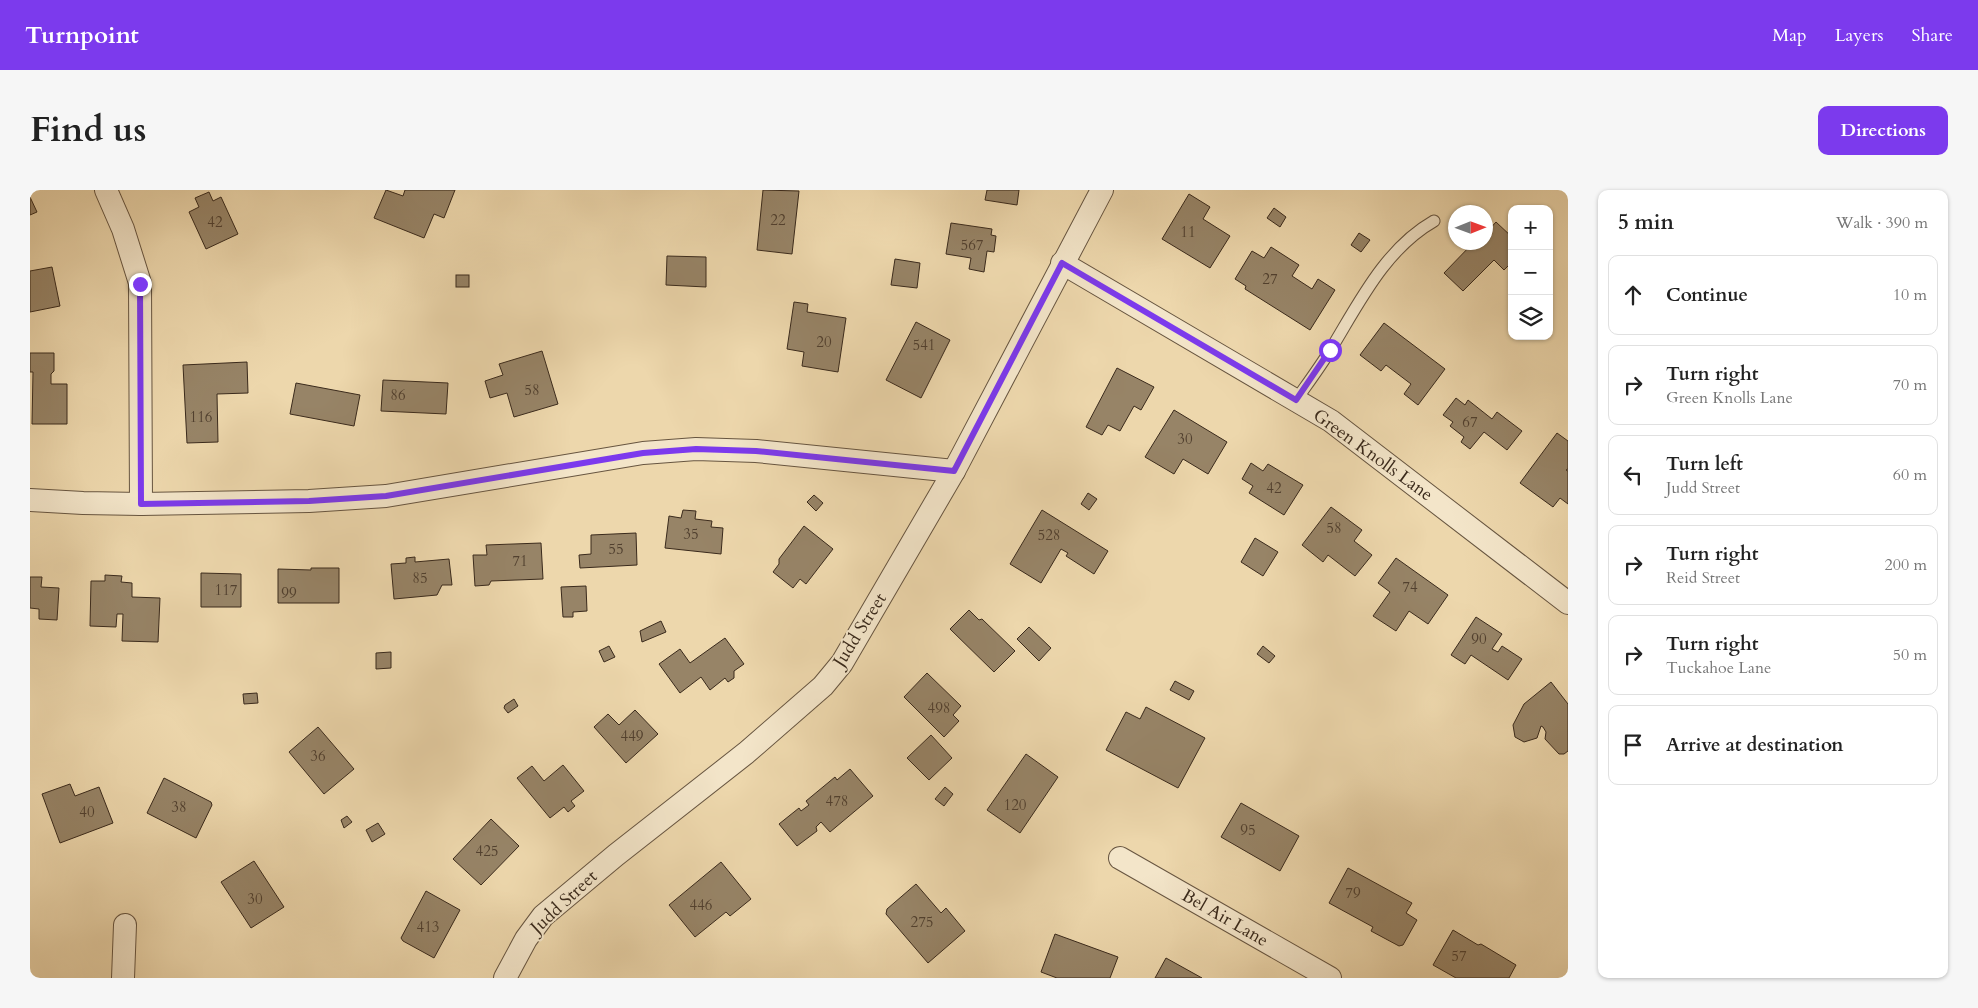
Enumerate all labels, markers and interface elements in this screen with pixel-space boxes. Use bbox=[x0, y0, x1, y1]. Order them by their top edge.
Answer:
text: Turnpoint bbox=[25, 19, 139, 52]
text: Map bbox=[1772, 23, 1807, 48]
text: Layers bbox=[1835, 23, 1884, 48]
text: Share bbox=[1912, 23, 1953, 48]
text: Find us bbox=[30, 106, 146, 154]
button: Directions bbox=[1818, 106, 1948, 155]
north arrow bbox=[1448, 205, 1493, 250]
map controls bbox=[1508, 205, 1553, 340]
button: + bbox=[1508, 205, 1553, 250]
text: 5 min bbox=[1618, 208, 1674, 237]
house number: 22 bbox=[770, 210, 786, 230]
house number: 42 bbox=[207, 212, 223, 232]
text: Walk · 390 m bbox=[1836, 212, 1928, 234]
house number: 11 bbox=[1180, 222, 1196, 242]
house number: 567 bbox=[960, 235, 984, 255]
button: − bbox=[1508, 250, 1553, 295]
house number: 27 bbox=[1262, 269, 1278, 289]
route end bbox=[129, 273, 152, 296]
icon: ahead bbox=[1619, 281, 1647, 309]
text: Continue bbox=[1666, 282, 1748, 308]
text: 10 m bbox=[1893, 284, 1927, 306]
button: layers bbox=[1508, 295, 1553, 340]
house number: 20 bbox=[816, 332, 832, 352]
house number: 541 bbox=[912, 335, 936, 355]
route start bbox=[1319, 339, 1342, 362]
text: Turn right bbox=[1666, 361, 1758, 387]
icon: right bbox=[1619, 371, 1647, 399]
text: 70 m bbox=[1893, 374, 1927, 396]
house number: 58 bbox=[524, 380, 540, 400]
house number: 86 bbox=[390, 385, 406, 405]
text: Green Knolls Lane bbox=[1666, 387, 1793, 409]
street label: Green Knolls Lane bbox=[1308, 403, 1438, 507]
house number: 116 bbox=[189, 407, 213, 427]
house number: 67 bbox=[1462, 412, 1478, 432]
house number: 30 bbox=[1177, 429, 1193, 449]
text: Turn left bbox=[1666, 451, 1743, 477]
icon: left bbox=[1619, 461, 1647, 489]
text: 60 m bbox=[1893, 464, 1927, 486]
text: Judd Street bbox=[1666, 477, 1740, 499]
house number: 42 bbox=[1266, 478, 1282, 498]
house number: 58 bbox=[1326, 518, 1342, 538]
house number: 35 bbox=[683, 524, 699, 544]
house number: 528 bbox=[1037, 525, 1061, 545]
house number: 55 bbox=[608, 539, 624, 559]
text: Turn right bbox=[1666, 541, 1758, 567]
house number: 71 bbox=[512, 551, 528, 571]
icon: right bbox=[1619, 551, 1647, 579]
text: 200 m bbox=[1885, 554, 1927, 576]
text: Reid Street bbox=[1666, 567, 1740, 589]
house number: 85 bbox=[412, 568, 428, 588]
house number: 74 bbox=[1402, 577, 1418, 597]
house number: 117 bbox=[214, 580, 238, 600]
house number: 99 bbox=[281, 583, 297, 603]
street label: Judd Street bbox=[826, 588, 893, 674]
house number: 90 bbox=[1471, 629, 1487, 649]
text: Turn right bbox=[1666, 631, 1758, 657]
icon: right bbox=[1619, 641, 1647, 669]
text: 50 m bbox=[1893, 644, 1927, 666]
text: Tuckahoe Lane bbox=[1666, 657, 1771, 679]
house number: 498 bbox=[927, 698, 951, 718]
house number: 449 bbox=[620, 726, 644, 746]
icon: arrive bbox=[1619, 731, 1647, 759]
text: Arrive at destination bbox=[1666, 732, 1843, 758]
house number: 36 bbox=[310, 746, 326, 766]
house number: 478 bbox=[825, 791, 849, 811]
house number: 120 bbox=[1003, 795, 1027, 815]
house number: 38 bbox=[171, 797, 187, 817]
house number: 40 bbox=[79, 802, 95, 822]
house number: 95 bbox=[1240, 820, 1256, 840]
house number: 425 bbox=[475, 841, 499, 861]
street label: Judd Street bbox=[523, 864, 603, 942]
street label: Bel Air Lane bbox=[1177, 883, 1273, 953]
house number: 79 bbox=[1345, 883, 1361, 903]
house number: 30 bbox=[247, 889, 263, 909]
house number: 446 bbox=[689, 895, 713, 915]
house number: 275 bbox=[910, 912, 934, 932]
house number: 413 bbox=[416, 917, 440, 937]
house number: 57 bbox=[1451, 946, 1467, 966]

